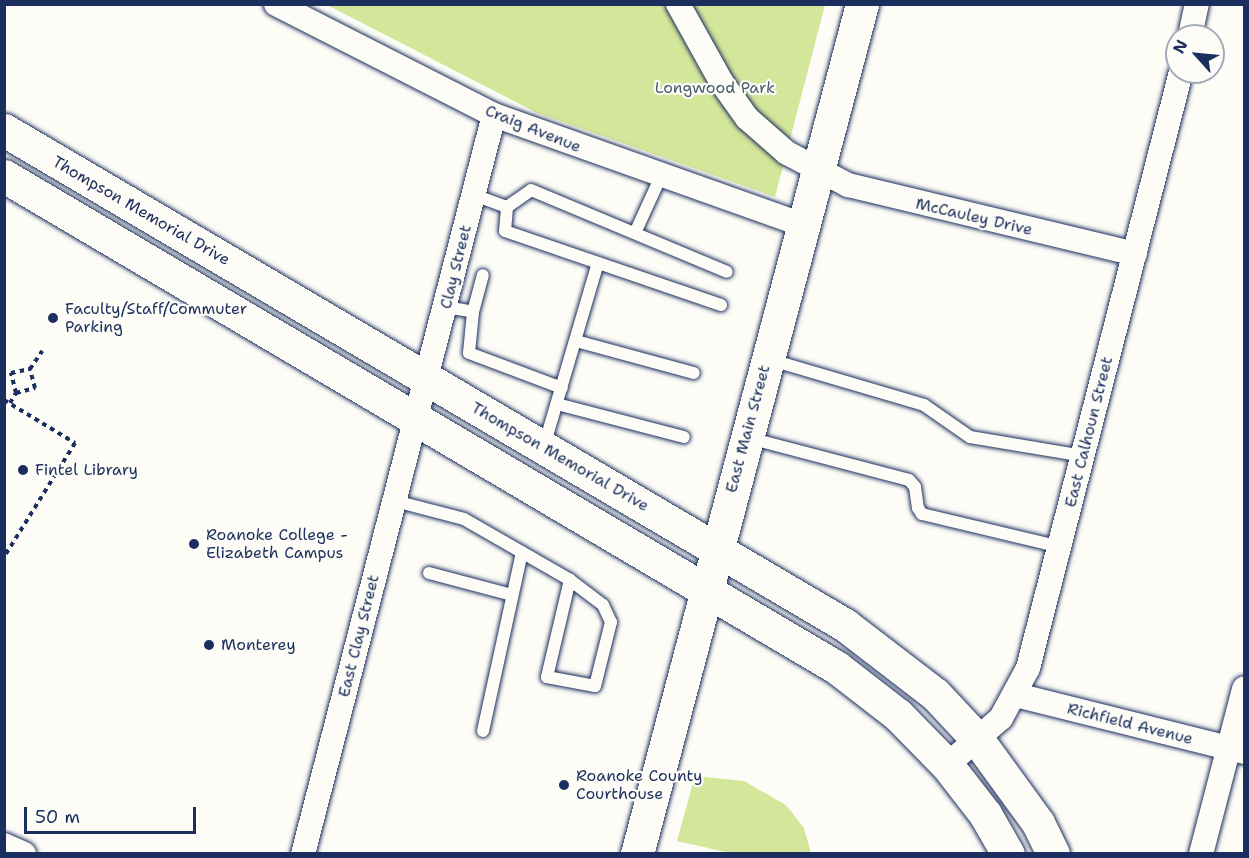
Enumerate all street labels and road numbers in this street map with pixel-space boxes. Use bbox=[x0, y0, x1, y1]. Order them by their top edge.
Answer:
street label: Craig Avenue bbox=[482, 101, 584, 157]
street label: Thompson Memorial Drive bbox=[49, 152, 233, 270]
street label: McCauley Drive bbox=[914, 194, 1034, 240]
street label: Clay Street bbox=[436, 223, 476, 311]
street label: East Calhoun Street bbox=[1061, 355, 1117, 509]
street label: East Main Street bbox=[722, 363, 774, 495]
street label: Thompson Memorial Drive bbox=[468, 398, 652, 516]
street label: East Clay Street bbox=[334, 573, 384, 699]
street label: Richfield Avenue bbox=[1065, 699, 1195, 749]

